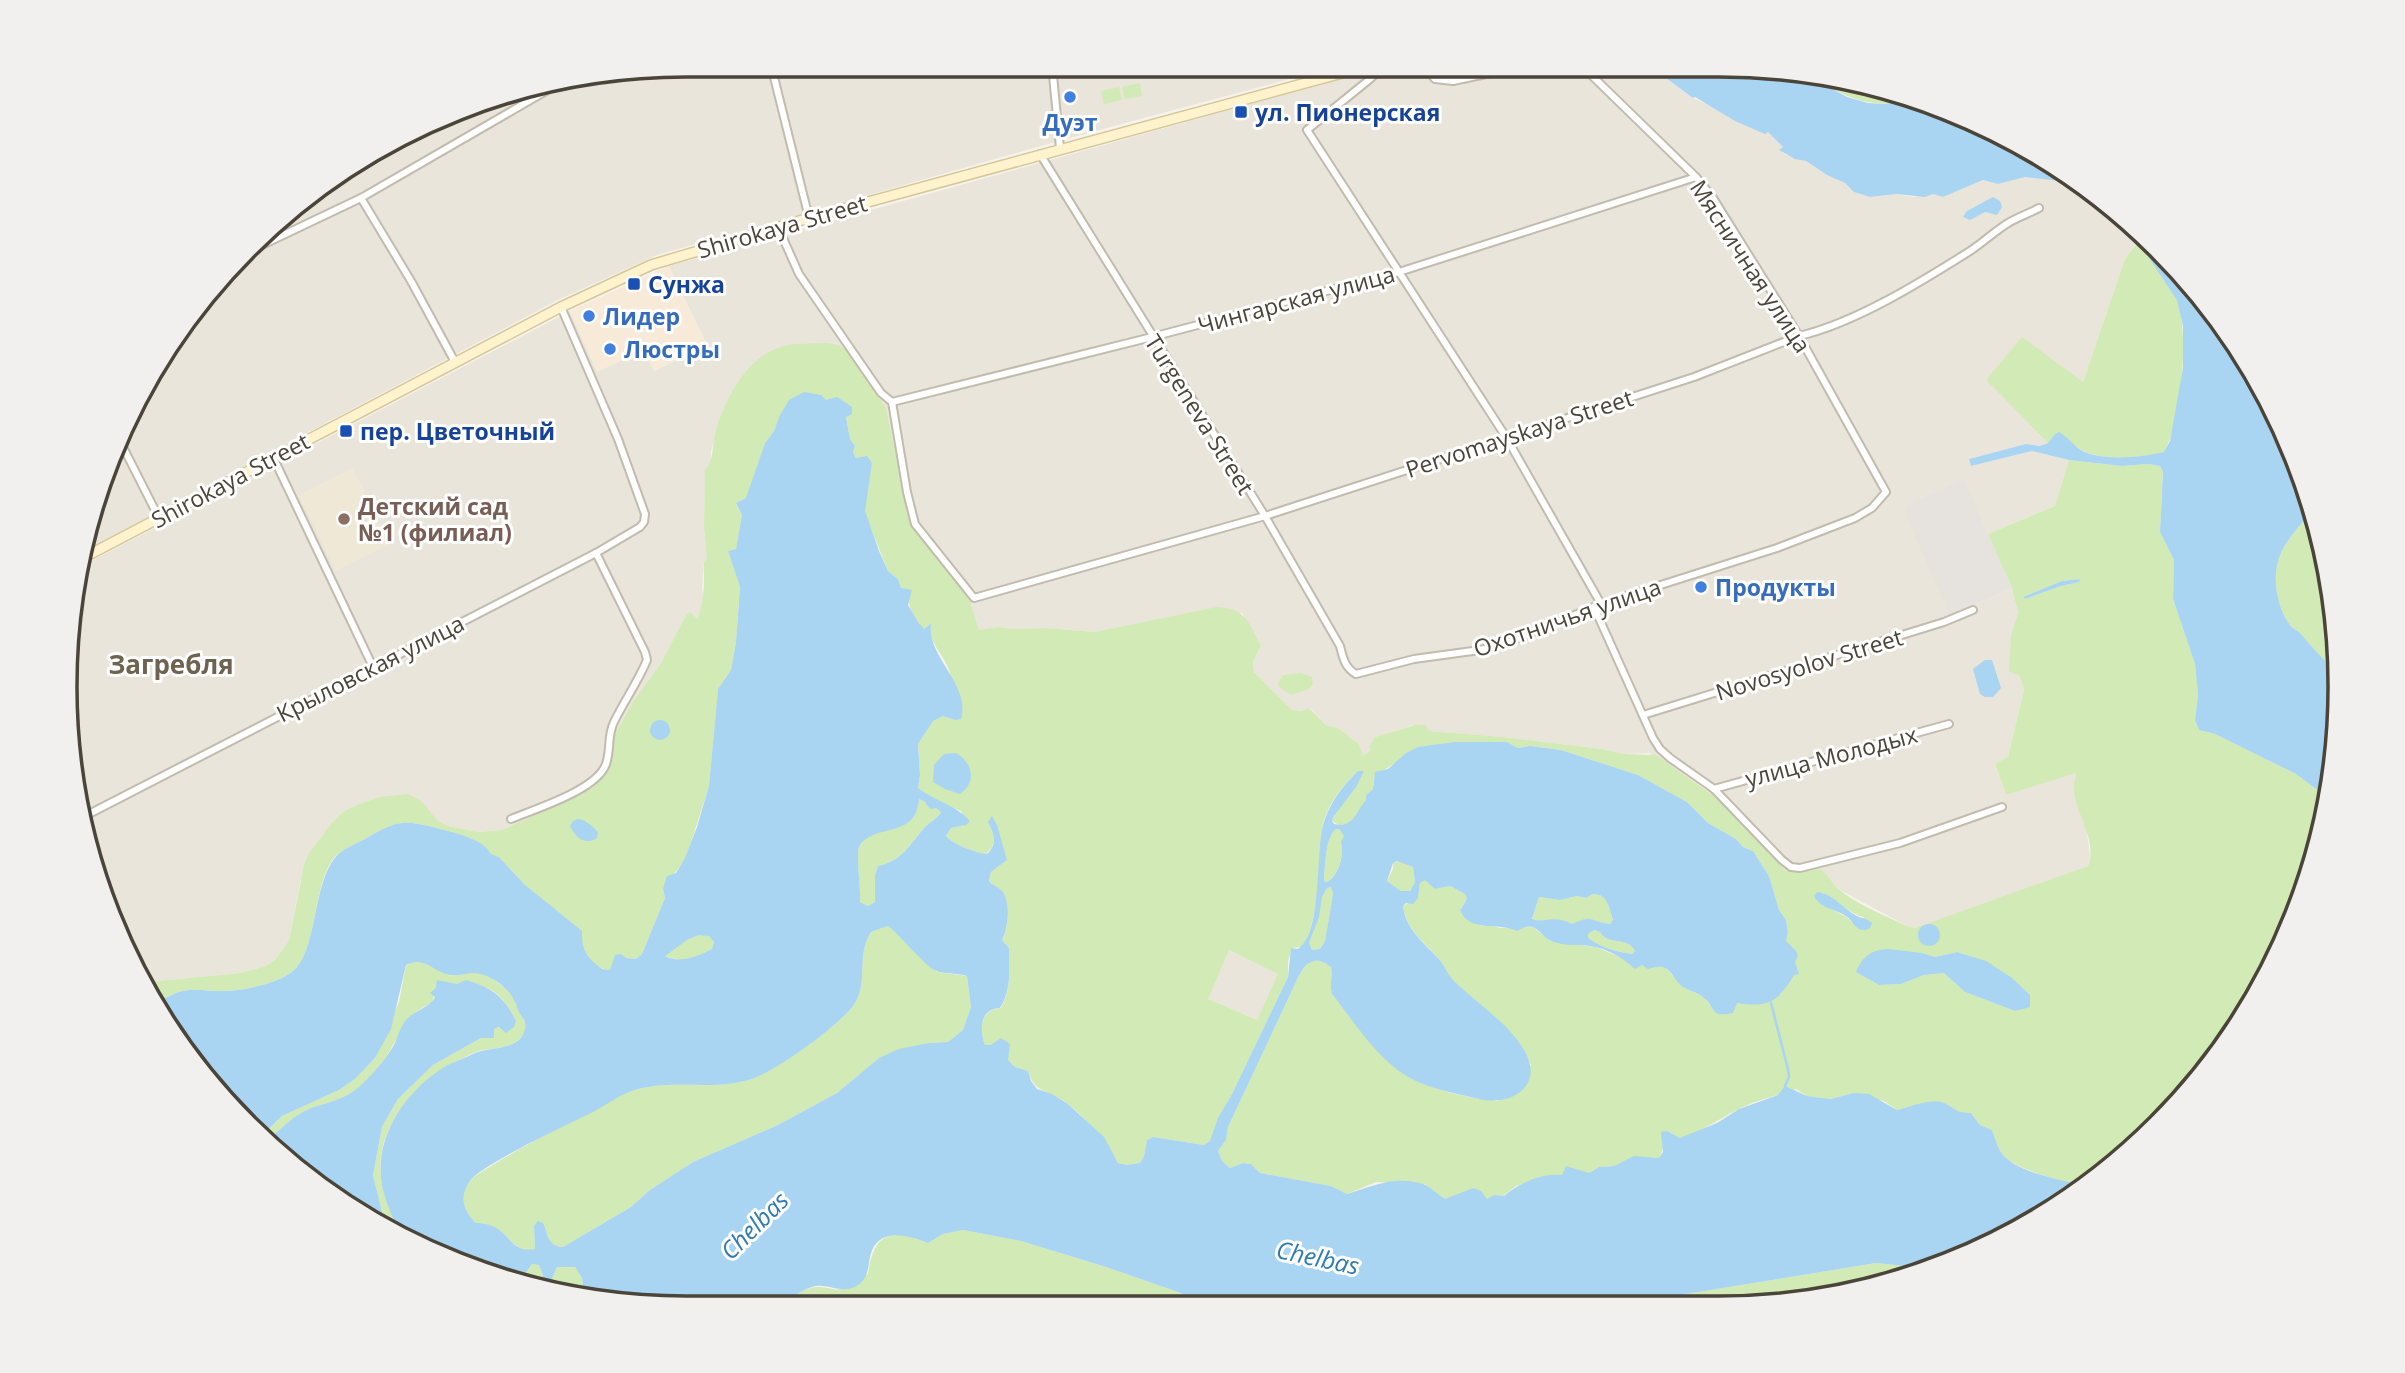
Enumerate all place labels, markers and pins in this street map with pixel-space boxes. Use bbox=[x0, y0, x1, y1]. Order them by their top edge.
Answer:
marker: Дуэт bbox=[1062, 89, 1078, 105]
place label: ул. Пионерская bbox=[1255, 96, 1440, 128]
marker: ул. Пионерская bbox=[1233, 104, 1249, 120]
place label: Дуэт bbox=[1042, 106, 1098, 138]
place label: Сунжа bbox=[648, 268, 725, 300]
marker: Сунжа bbox=[626, 276, 642, 292]
place label: Лидер bbox=[603, 300, 680, 332]
marker: Лидер bbox=[581, 308, 597, 324]
place label: Люстры bbox=[624, 333, 720, 365]
marker: Люстры bbox=[602, 341, 618, 357]
place label: пер. Цветочный bbox=[360, 415, 555, 447]
marker: пер. Цветочный bbox=[338, 423, 354, 439]
place label: Детский сад №1 (филиал) bbox=[358, 490, 512, 548]
marker: Детский сад №1 (филиал) bbox=[336, 511, 352, 527]
place label: Продукты bbox=[1715, 571, 1836, 603]
marker: Продукты bbox=[1693, 579, 1709, 595]

